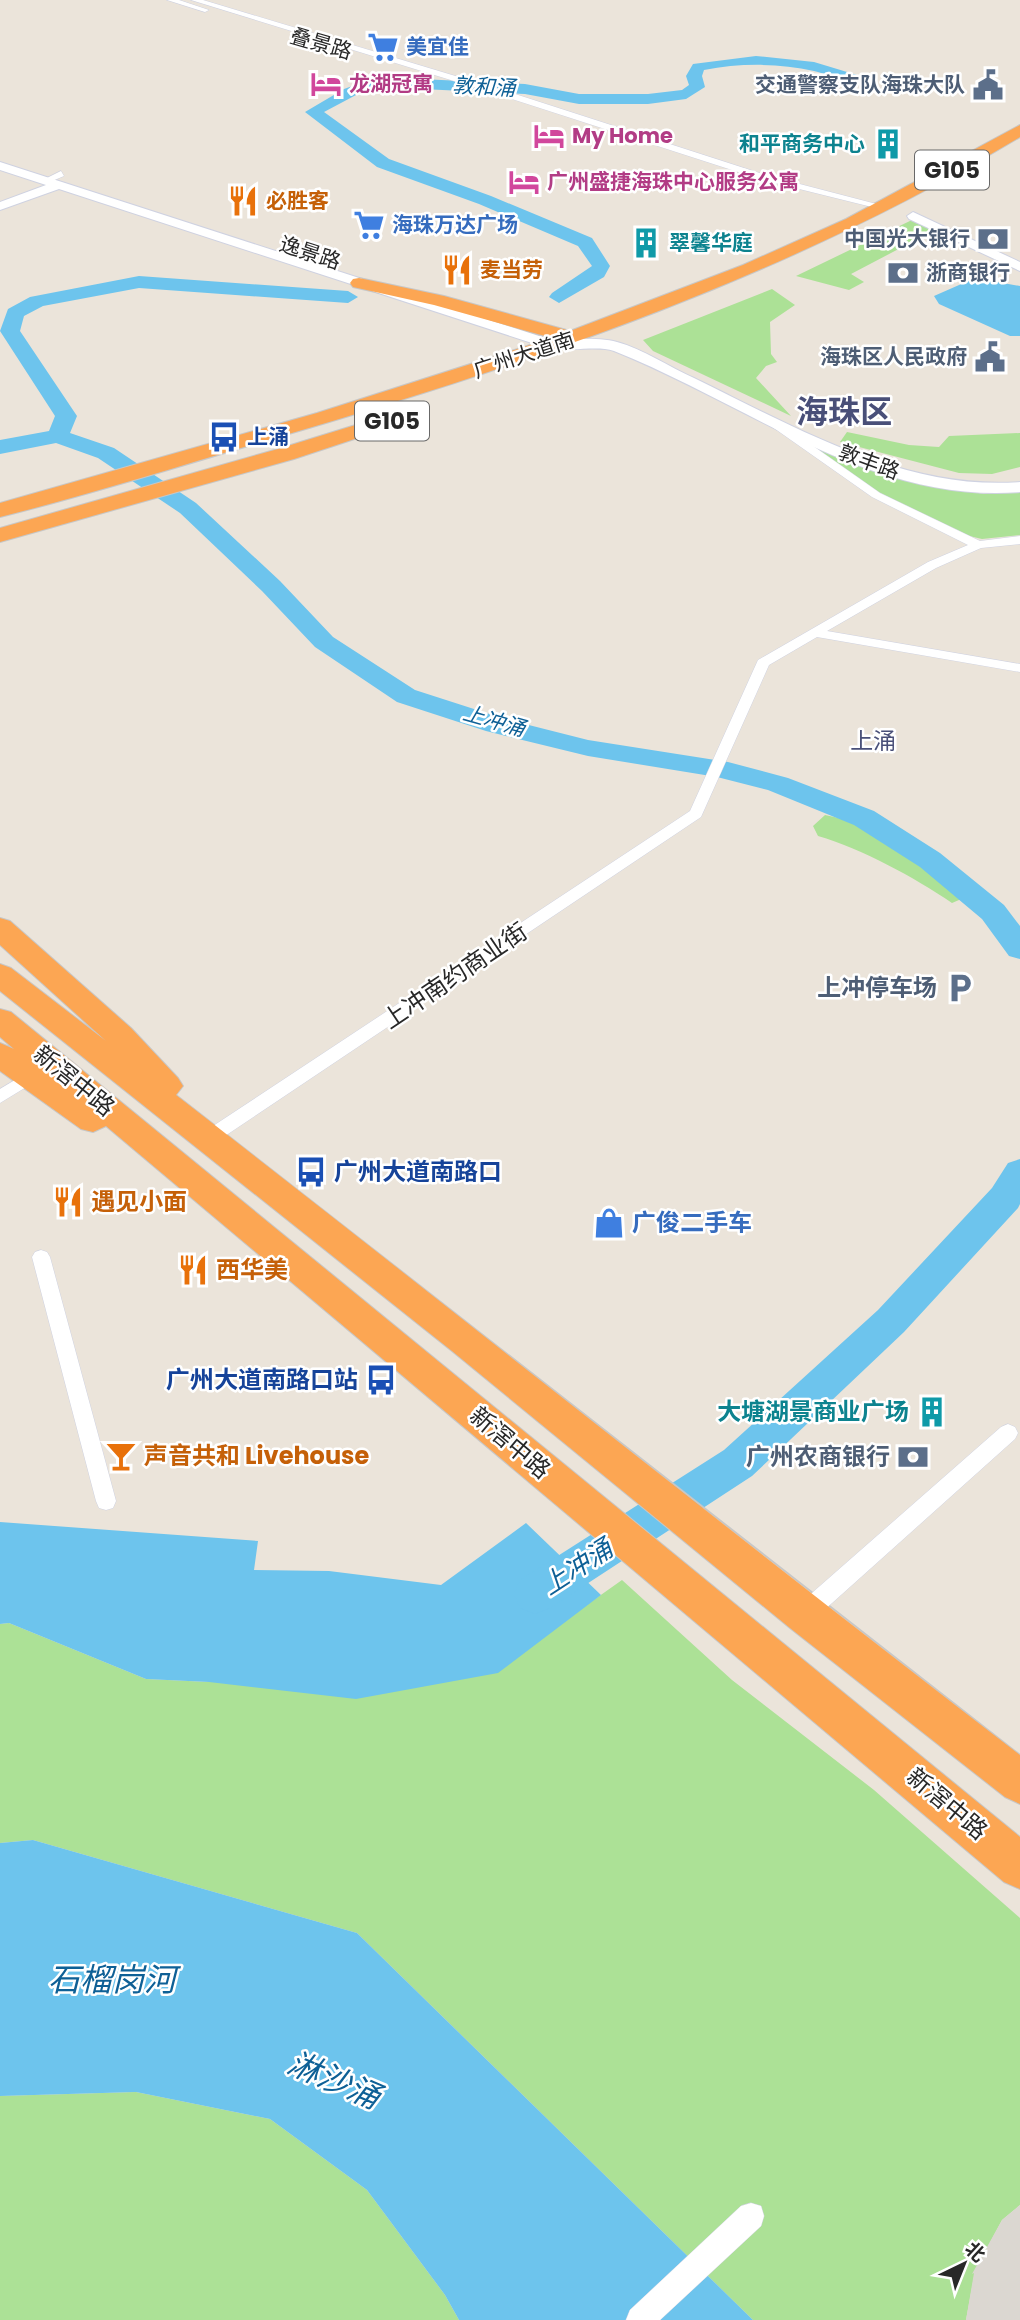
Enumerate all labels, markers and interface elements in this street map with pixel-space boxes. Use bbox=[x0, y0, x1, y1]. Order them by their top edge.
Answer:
street label: 叠景路 bbox=[287, 21, 355, 66]
supermarket icon: 美宜佳 bbox=[366, 30, 400, 64]
place label: 美宜佳 bbox=[406, 32, 469, 61]
hotel icon: 龙湖冠寓 bbox=[309, 67, 343, 101]
public building icon: 交通警察支队海珠大队 bbox=[971, 68, 1005, 102]
place label: 龙湖冠寓 bbox=[349, 69, 433, 98]
water label: 敦和涌 bbox=[452, 70, 518, 103]
place label: 交通警察支队海珠大队 bbox=[755, 70, 965, 99]
hotel icon: My Home bbox=[532, 119, 566, 153]
place label: My Home bbox=[572, 121, 673, 150]
building icon: 和平商务中心 bbox=[871, 127, 905, 161]
place label: 和平商务中心 bbox=[739, 129, 865, 158]
road number: G105 bbox=[915, 150, 989, 190]
hotel icon: 广州盛捷海珠中心服务公寓 bbox=[507, 165, 541, 199]
place label: 广州盛捷海珠中心服务公寓 bbox=[547, 167, 799, 196]
restaurant icon: 必胜客 bbox=[226, 184, 260, 218]
place label: 必胜客 bbox=[266, 186, 329, 215]
supermarket icon: 海珠万达广场 bbox=[352, 208, 386, 242]
place label: 海珠万达广场 bbox=[392, 210, 518, 239]
bank icon: 中国光大银行 bbox=[976, 222, 1010, 256]
place label: 中国光大银行 bbox=[844, 224, 970, 253]
building icon: 翠馨华庭 bbox=[629, 226, 663, 260]
place label: 翠馨华庭 bbox=[669, 228, 753, 257]
street label: 逸景路 bbox=[276, 229, 345, 276]
restaurant icon: 麦当劳 bbox=[440, 253, 474, 287]
place label: 麦当劳 bbox=[480, 255, 543, 284]
bank icon: 浙商银行 bbox=[886, 256, 920, 290]
place label: 浙商银行 bbox=[926, 258, 1010, 287]
street label: 广州大道南 bbox=[469, 325, 578, 385]
public building icon: 海珠区人民政府 bbox=[973, 340, 1007, 374]
place label: 海珠区人民政府 bbox=[820, 342, 967, 371]
district label: 海珠区 bbox=[796, 389, 892, 434]
road number: G105 bbox=[355, 402, 429, 440]
bus stop icon: 上涌 bbox=[207, 420, 241, 454]
place label: 上涌 bbox=[247, 422, 289, 451]
street label: 敦丰路 bbox=[835, 437, 904, 486]
water label: 上冲涌 bbox=[460, 698, 530, 744]
district label: 上涌 bbox=[850, 725, 896, 757]
street label: 上冲南约商业街 bbox=[376, 915, 534, 1036]
place label: 上冲停车场 bbox=[817, 971, 937, 1004]
parking icon: 上冲停车场 bbox=[943, 971, 977, 1005]
street label: 新滘中路 bbox=[27, 1038, 122, 1124]
bus stop icon: 广州大道南路口 bbox=[294, 1155, 328, 1189]
place label: 广州大道南路口 bbox=[334, 1155, 502, 1188]
restaurant icon: 遇见小面 bbox=[51, 1185, 85, 1219]
place label: 遇见小面 bbox=[91, 1185, 187, 1218]
shop icon: 广俊二手车 bbox=[592, 1206, 626, 1240]
place label: 广俊二手车 bbox=[632, 1206, 752, 1239]
restaurant icon: 西华美 bbox=[176, 1253, 210, 1287]
place label: 西华美 bbox=[216, 1253, 288, 1286]
place label: 广州大道南路口站 bbox=[166, 1363, 358, 1396]
bus stop icon: 广州大道南路口站 bbox=[364, 1363, 398, 1397]
place label: 大塘湖景商业广场 bbox=[717, 1395, 909, 1428]
building icon: 大塘湖景商业广场 bbox=[915, 1395, 949, 1429]
street label: 新滘中路 bbox=[463, 1399, 558, 1486]
bar icon: 声音共和 Livehouse bbox=[104, 1439, 138, 1473]
place label: 声音共和 Livehouse bbox=[144, 1439, 369, 1472]
place label: 广州农商银行 bbox=[746, 1440, 890, 1473]
bank icon: 广州农商银行 bbox=[896, 1440, 930, 1474]
water label: 上冲涌 bbox=[534, 1529, 622, 1603]
street label: 新滘中路 bbox=[900, 1760, 995, 1847]
water label: 石榴岗河 bbox=[48, 1957, 182, 2002]
water label: 淋沙涌 bbox=[281, 2040, 390, 2120]
north arrow bbox=[929, 2229, 999, 2299]
text: 北 bbox=[959, 2236, 991, 2268]

